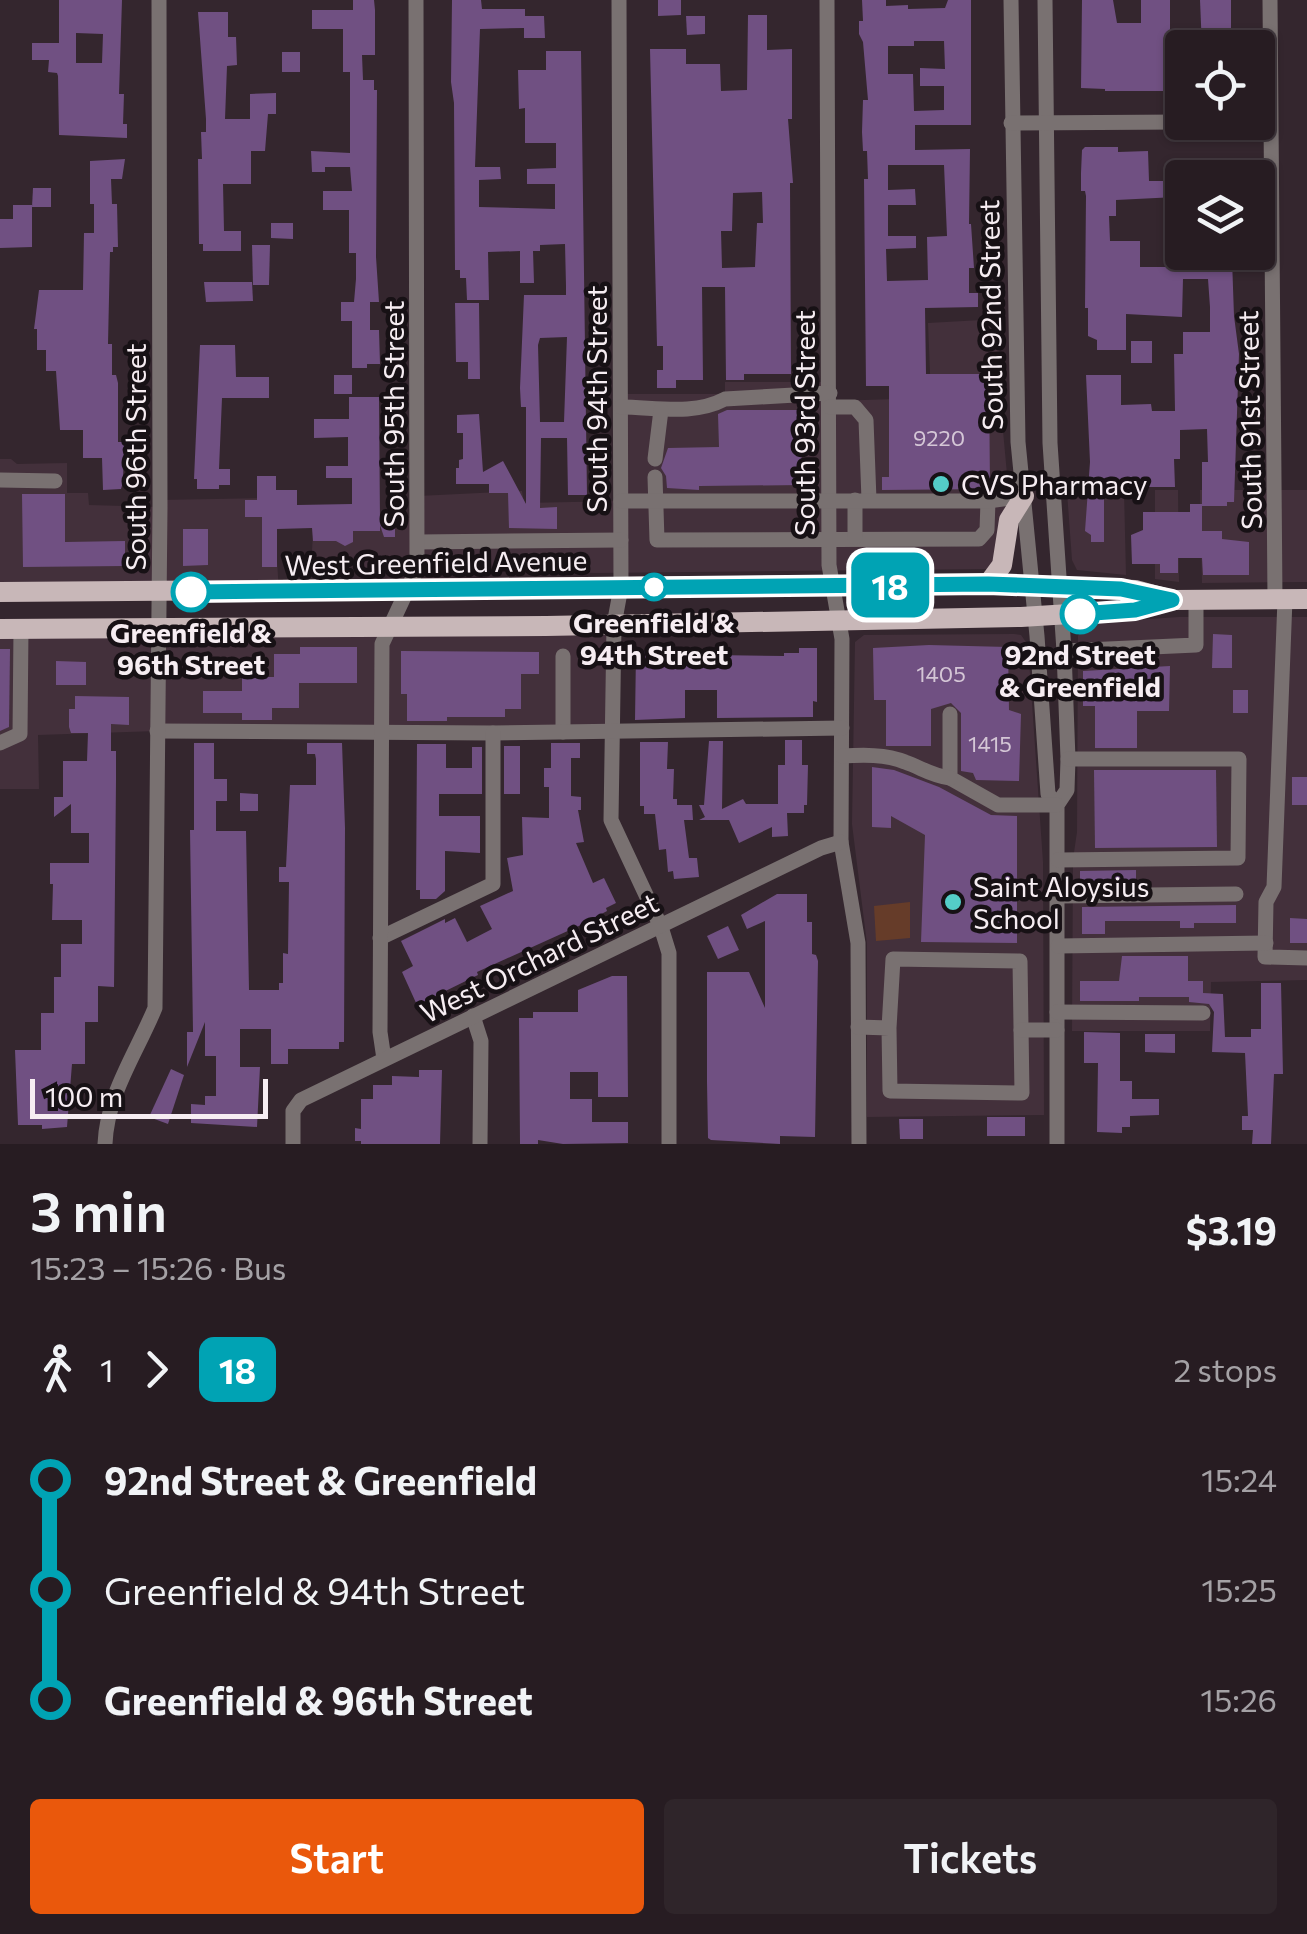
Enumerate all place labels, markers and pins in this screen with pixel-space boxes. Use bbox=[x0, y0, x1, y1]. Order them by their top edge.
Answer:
place label: CVS Pharmacy bbox=[961, 467, 1147, 501]
marker: CVS Pharmacy bbox=[930, 473, 952, 495]
marker: Greenfield & 96th Street bbox=[172, 573, 210, 611]
marker: Greenfield & 94th Street bbox=[641, 574, 667, 600]
marker: 92nd Street & Greenfield bbox=[1061, 595, 1099, 633]
place label: Greenfield & 94th Street bbox=[573, 605, 736, 671]
place label: Greenfield & 96th Street bbox=[110, 615, 273, 681]
place label: 92nd Street & Greenfield bbox=[999, 637, 1161, 703]
place label: Saint Aloysius School bbox=[973, 869, 1149, 935]
marker: Saint Aloysius School bbox=[942, 891, 964, 913]

